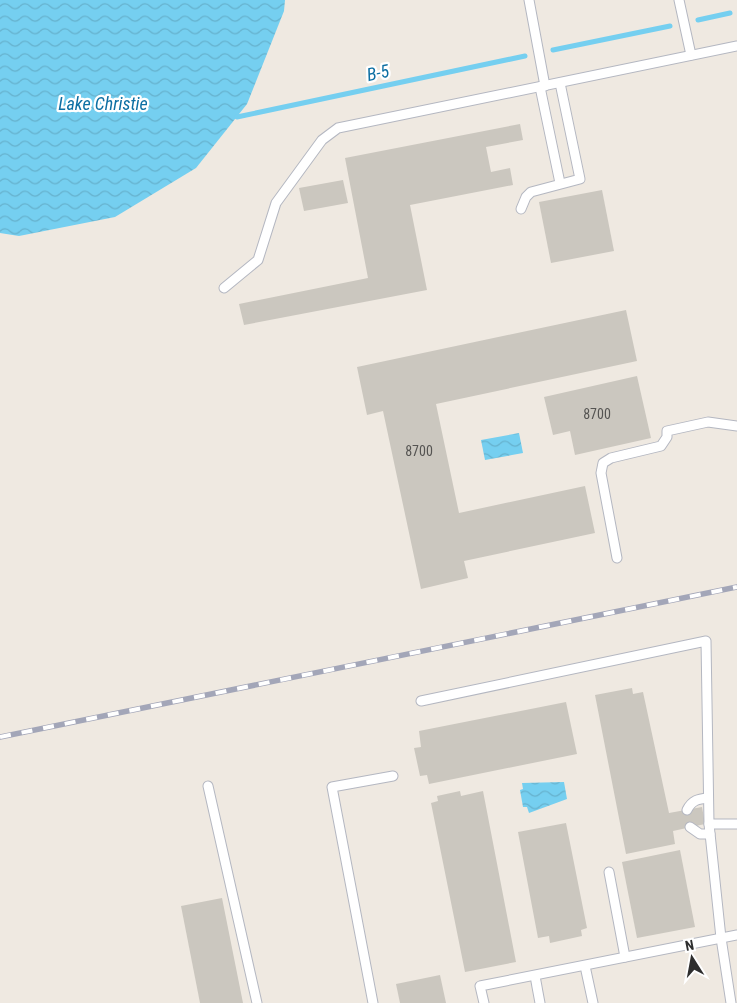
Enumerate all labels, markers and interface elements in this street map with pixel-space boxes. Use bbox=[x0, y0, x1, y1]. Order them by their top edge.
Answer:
water label: B-5 bbox=[365, 60, 391, 85]
water label: Lake Christie bbox=[58, 93, 148, 114]
house number: 8700 bbox=[583, 406, 611, 422]
house number: 8700 bbox=[405, 443, 433, 459]
north arrow bbox=[667, 933, 717, 983]
text: N bbox=[684, 937, 695, 954]

